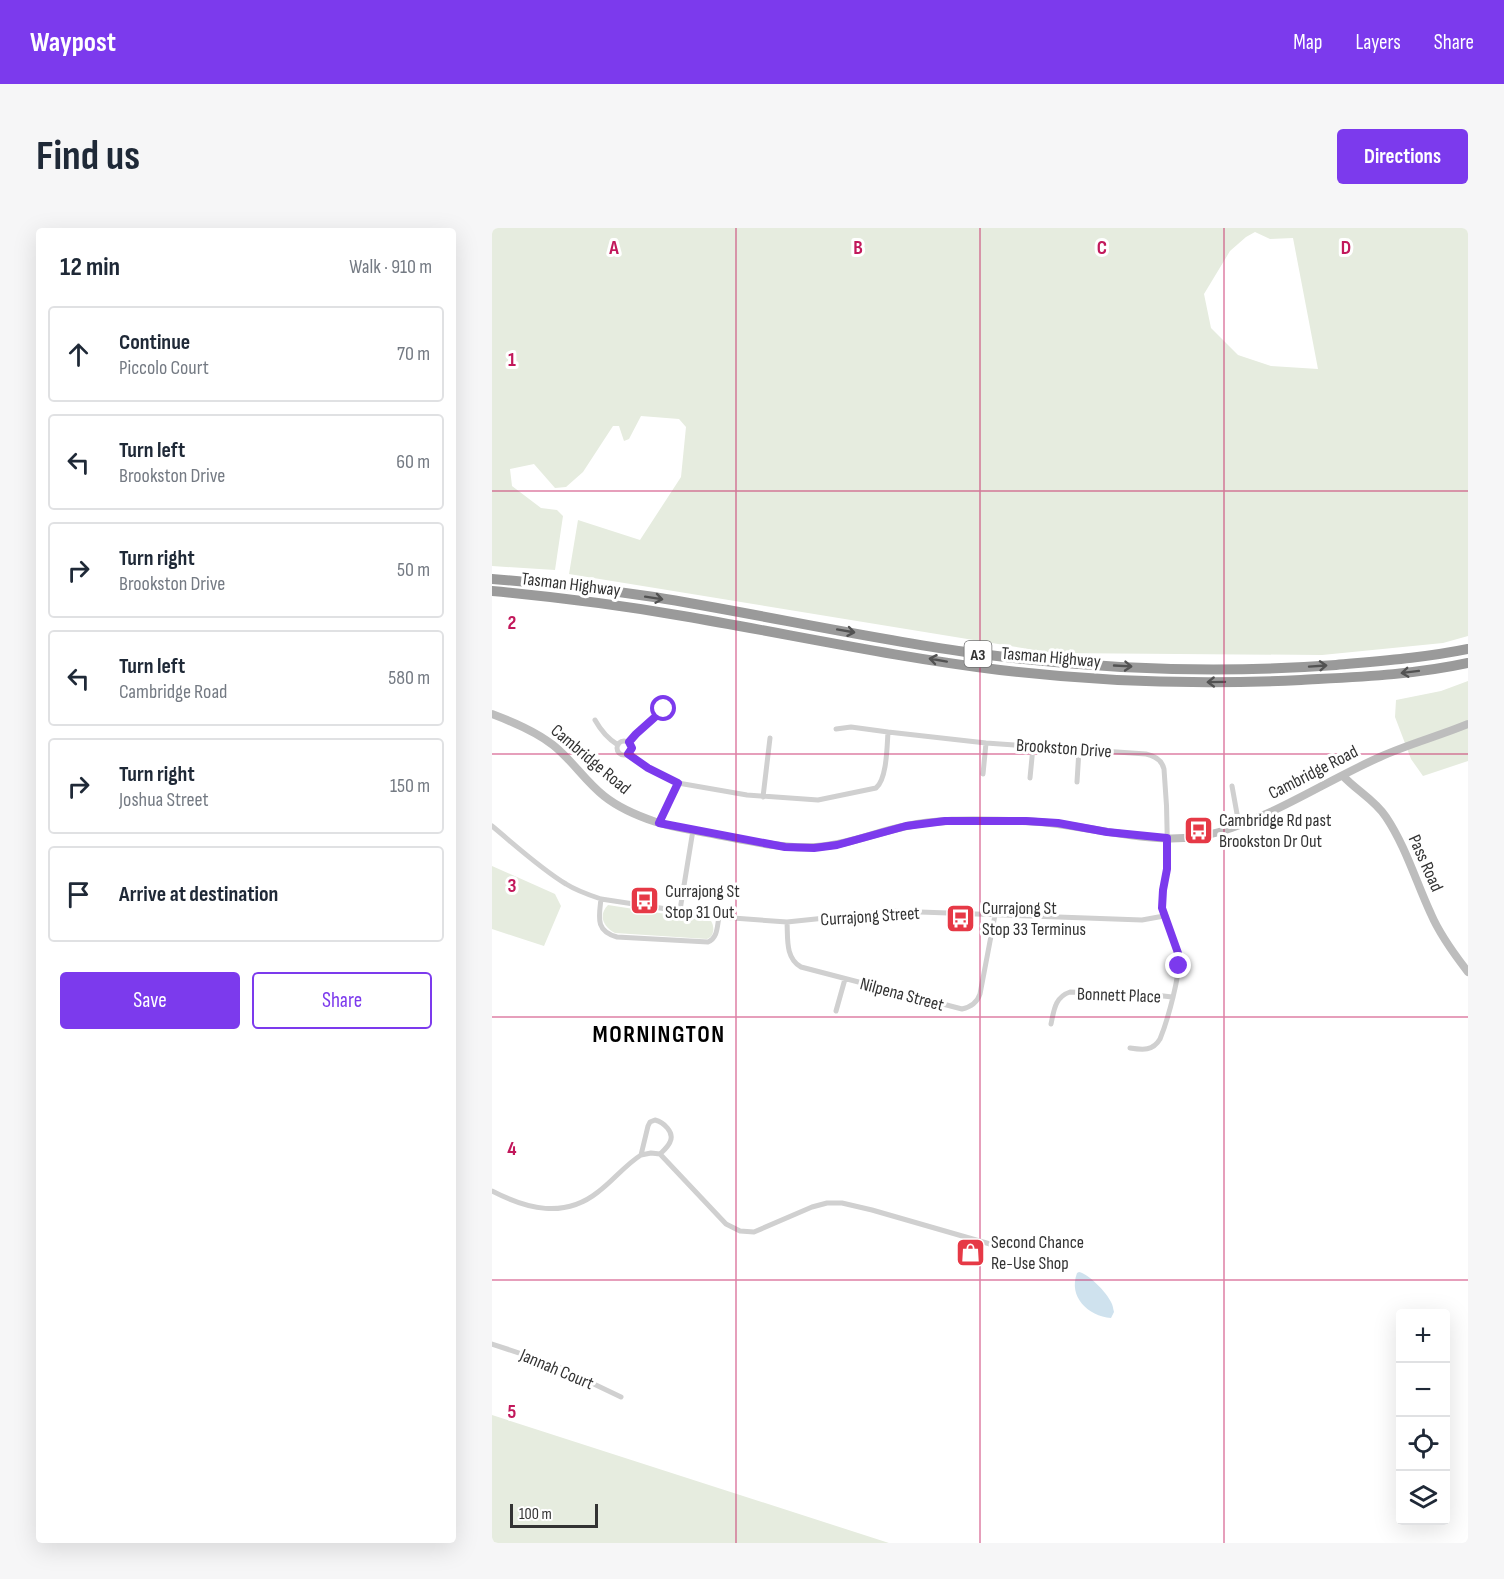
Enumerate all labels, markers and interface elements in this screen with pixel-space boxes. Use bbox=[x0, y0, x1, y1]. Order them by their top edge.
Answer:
text: Waypost bbox=[30, 26, 116, 59]
text: Map bbox=[1293, 30, 1322, 55]
text: Layers bbox=[1355, 30, 1401, 55]
text: Share bbox=[1434, 30, 1474, 55]
button: Directions bbox=[1337, 129, 1468, 184]
text: Find us bbox=[36, 131, 140, 182]
text: A bbox=[608, 236, 619, 260]
text: B bbox=[853, 236, 863, 260]
text: C bbox=[1097, 236, 1107, 260]
text: D bbox=[1341, 236, 1351, 260]
text: 12 min bbox=[60, 252, 120, 283]
text: Walk · 910 m bbox=[349, 255, 432, 279]
text: Continue bbox=[119, 329, 190, 356]
icon: ahead bbox=[62, 338, 95, 371]
text: 70 m bbox=[397, 342, 430, 366]
text: 1 bbox=[508, 348, 516, 372]
text: Piccolo Court bbox=[119, 356, 209, 380]
text: Turn left bbox=[119, 437, 185, 464]
icon: left bbox=[62, 446, 95, 479]
text: 60 m bbox=[396, 450, 430, 474]
text: Brookston Drive bbox=[119, 464, 225, 488]
text: Turn right bbox=[119, 545, 195, 572]
icon: right bbox=[62, 554, 95, 587]
text: 50 m bbox=[397, 558, 430, 582]
street label: Tasman Highway bbox=[520, 568, 622, 601]
text: Brookston Drive bbox=[119, 572, 225, 596]
one-way arrow bbox=[644, 592, 664, 603]
text: 2 bbox=[508, 611, 516, 635]
one-way arrow bbox=[836, 626, 856, 637]
road number: A3 bbox=[964, 641, 992, 667]
street label: Tasman Highway bbox=[1000, 643, 1102, 672]
text: Turn left bbox=[119, 653, 185, 680]
one-way arrow bbox=[928, 655, 948, 666]
one-way arrow bbox=[1307, 660, 1327, 671]
one-way arrow bbox=[1112, 661, 1132, 672]
icon: left bbox=[62, 662, 95, 695]
text: 580 m bbox=[388, 666, 430, 690]
one-way arrow bbox=[1401, 666, 1421, 677]
one-way arrow bbox=[1206, 677, 1226, 688]
text: Cambridge Road bbox=[119, 680, 227, 704]
route start bbox=[650, 695, 676, 721]
street label: Cambridge Road bbox=[547, 720, 635, 799]
street label: Brookston Drive bbox=[1015, 735, 1112, 762]
street label: Cambridge Road bbox=[1265, 741, 1361, 804]
text: Turn right bbox=[119, 761, 195, 788]
icon: right bbox=[62, 770, 95, 803]
text: 150 m bbox=[390, 774, 430, 798]
text: Joshua Street bbox=[119, 788, 209, 812]
place label: Cambridge Rd past Brookston Dr Out bbox=[1219, 810, 1332, 852]
bus stop icon: Cambridge Rd past Brookston Dr Out bbox=[1182, 814, 1214, 846]
street label: Pass Road bbox=[1404, 832, 1447, 895]
text: 3 bbox=[508, 874, 517, 898]
icon: arrive bbox=[62, 878, 95, 911]
text: Arrive at destination bbox=[119, 881, 278, 908]
place label: Currajong St Stop 31 Out bbox=[665, 881, 740, 923]
bus stop icon: Currajong St Stop 31 Out bbox=[628, 885, 660, 917]
place label: Currajong St Stop 33 Terminus bbox=[982, 898, 1086, 940]
bus stop icon: Currajong St Stop 33 Terminus bbox=[945, 902, 977, 934]
street label: Currajong Street bbox=[820, 903, 921, 930]
route end bbox=[1165, 952, 1191, 978]
button: Save bbox=[60, 972, 240, 1029]
button: Share bbox=[252, 972, 432, 1029]
street label: Nilpena Street bbox=[858, 973, 947, 1016]
street label: Bonnett Place bbox=[1077, 984, 1161, 1007]
district label: MORNINGTON bbox=[592, 1020, 726, 1049]
text: 4 bbox=[507, 1137, 517, 1161]
place label: Second Chance Re-Use Shop bbox=[991, 1232, 1084, 1274]
shop icon: Second Chance Re-Use Shop bbox=[954, 1236, 986, 1268]
map controls bbox=[1396, 1309, 1450, 1525]
button: + bbox=[1396, 1309, 1450, 1363]
street label: Jannah Court bbox=[516, 1344, 597, 1395]
button: − bbox=[1396, 1363, 1450, 1417]
text: 5 bbox=[508, 1400, 517, 1424]
button: locate bbox=[1396, 1417, 1450, 1471]
button: layers bbox=[1396, 1471, 1450, 1525]
scale bar bbox=[510, 1501, 598, 1528]
text: 100 m bbox=[519, 1505, 552, 1524]

